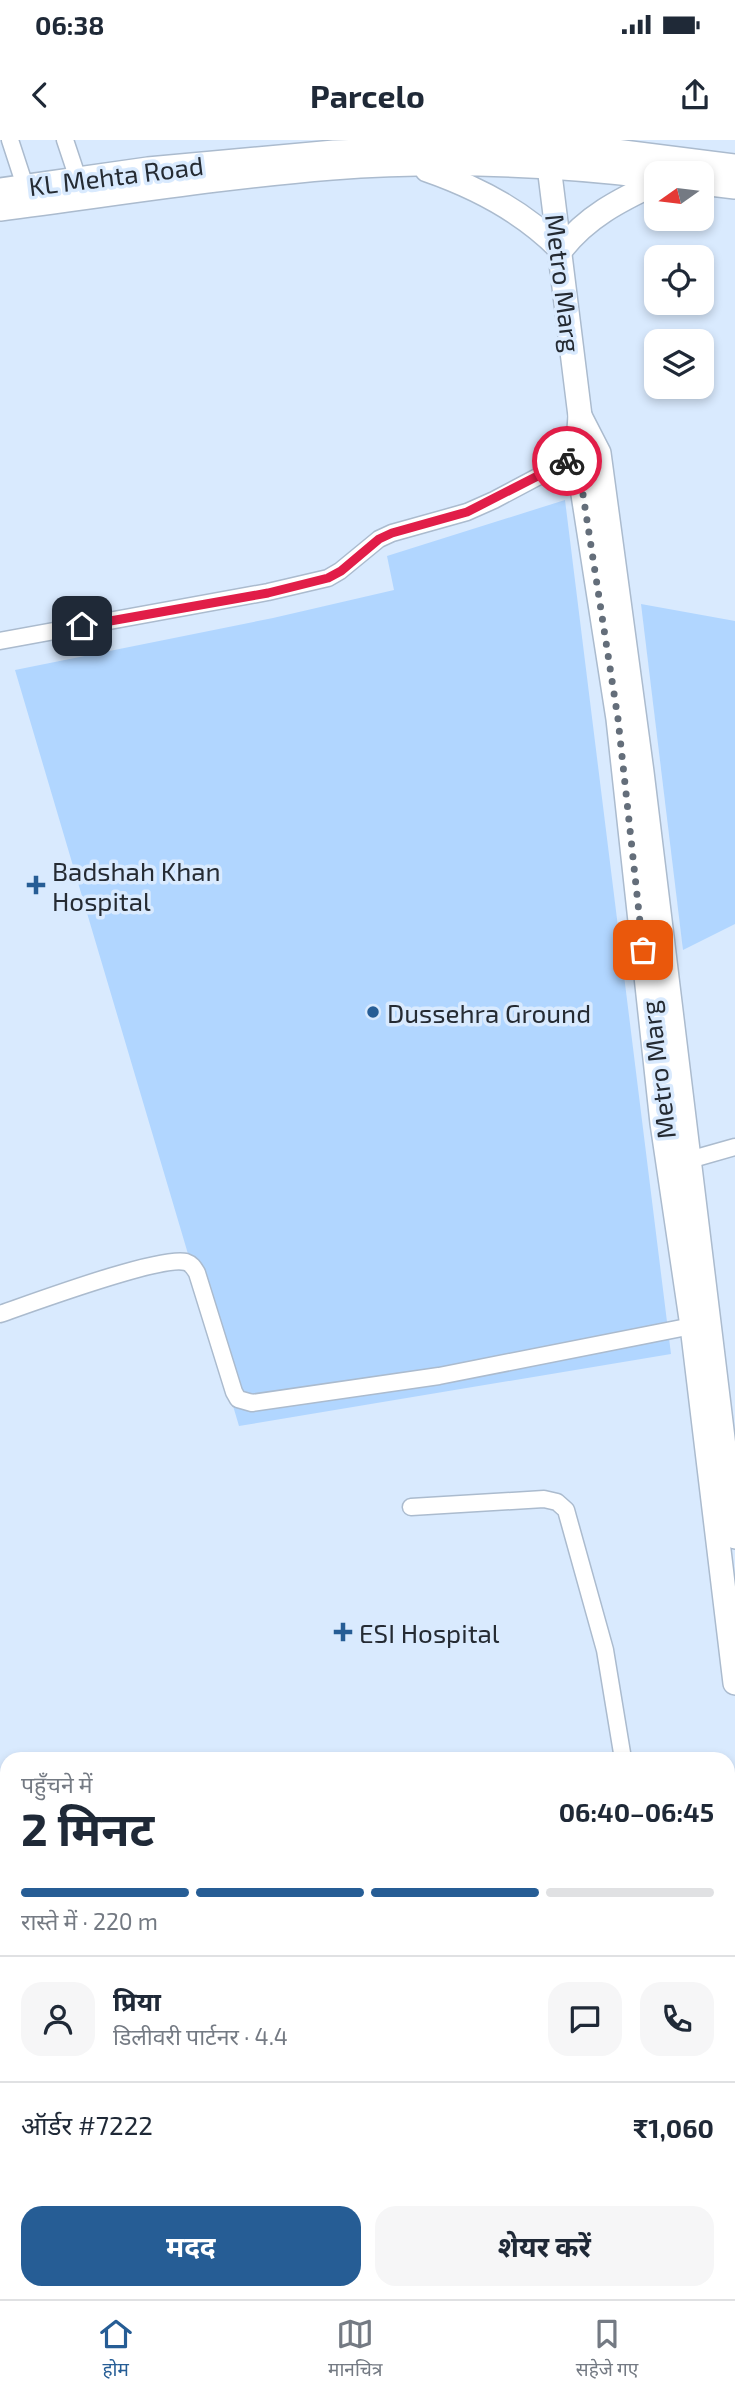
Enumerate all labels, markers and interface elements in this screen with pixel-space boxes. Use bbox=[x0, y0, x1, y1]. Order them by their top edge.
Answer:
text: 06:38 bbox=[35, 9, 104, 40]
icon: back bbox=[21, 76, 59, 114]
text: Parcelo bbox=[310, 76, 425, 114]
icon: share bbox=[676, 76, 714, 114]
street label: KL Mehta Road bbox=[27, 149, 205, 201]
north arrow bbox=[644, 161, 714, 231]
map controls bbox=[644, 161, 714, 399]
street label: Metro Marg bbox=[540, 212, 588, 354]
button: locate bbox=[644, 245, 714, 315]
button: layers bbox=[644, 329, 714, 399]
courier bbox=[532, 426, 602, 496]
icon: bike bbox=[548, 442, 586, 480]
pin bbox=[52, 596, 112, 656]
icon: home bbox=[63, 607, 101, 645]
place label: Badshah Khan Hospital bbox=[52, 855, 221, 916]
marker: Badshah Khan Hospital bbox=[26, 875, 46, 895]
pin bbox=[613, 920, 673, 980]
icon: bag bbox=[624, 931, 662, 969]
place label: Dussehra Ground bbox=[387, 997, 591, 1028]
street label: Metro Marg bbox=[633, 999, 681, 1141]
marker: Dussehra Ground bbox=[365, 1004, 381, 1020]
place label: ESI Hospital bbox=[359, 1617, 500, 1648]
marker: ESI Hospital bbox=[333, 1622, 353, 1642]
text: पहुँचने में bbox=[21, 1770, 93, 1798]
text: 06:40–06:45 bbox=[559, 1796, 714, 1827]
text: 2 मिनट bbox=[21, 1800, 154, 1855]
text: रास्ते में · 220 m bbox=[21, 1907, 158, 1935]
button: person bbox=[21, 1982, 95, 2056]
button: chat bbox=[548, 1982, 622, 2056]
button: phone bbox=[640, 1982, 714, 2056]
text: प्रिया bbox=[113, 1985, 161, 2016]
text: डिलीवरी पार्टनर · 4.4 bbox=[113, 2022, 288, 2050]
text: ऑर्डर #7222 bbox=[21, 2109, 153, 2140]
text: ₹1,060 bbox=[633, 2112, 714, 2143]
button: मदद bbox=[21, 2206, 361, 2286]
button: शेयर करें bbox=[375, 2206, 714, 2286]
tab: होम bbox=[97, 2315, 135, 2384]
tab: मानचित्र bbox=[328, 2315, 382, 2384]
tab: सहेजे गए bbox=[576, 2315, 638, 2384]

